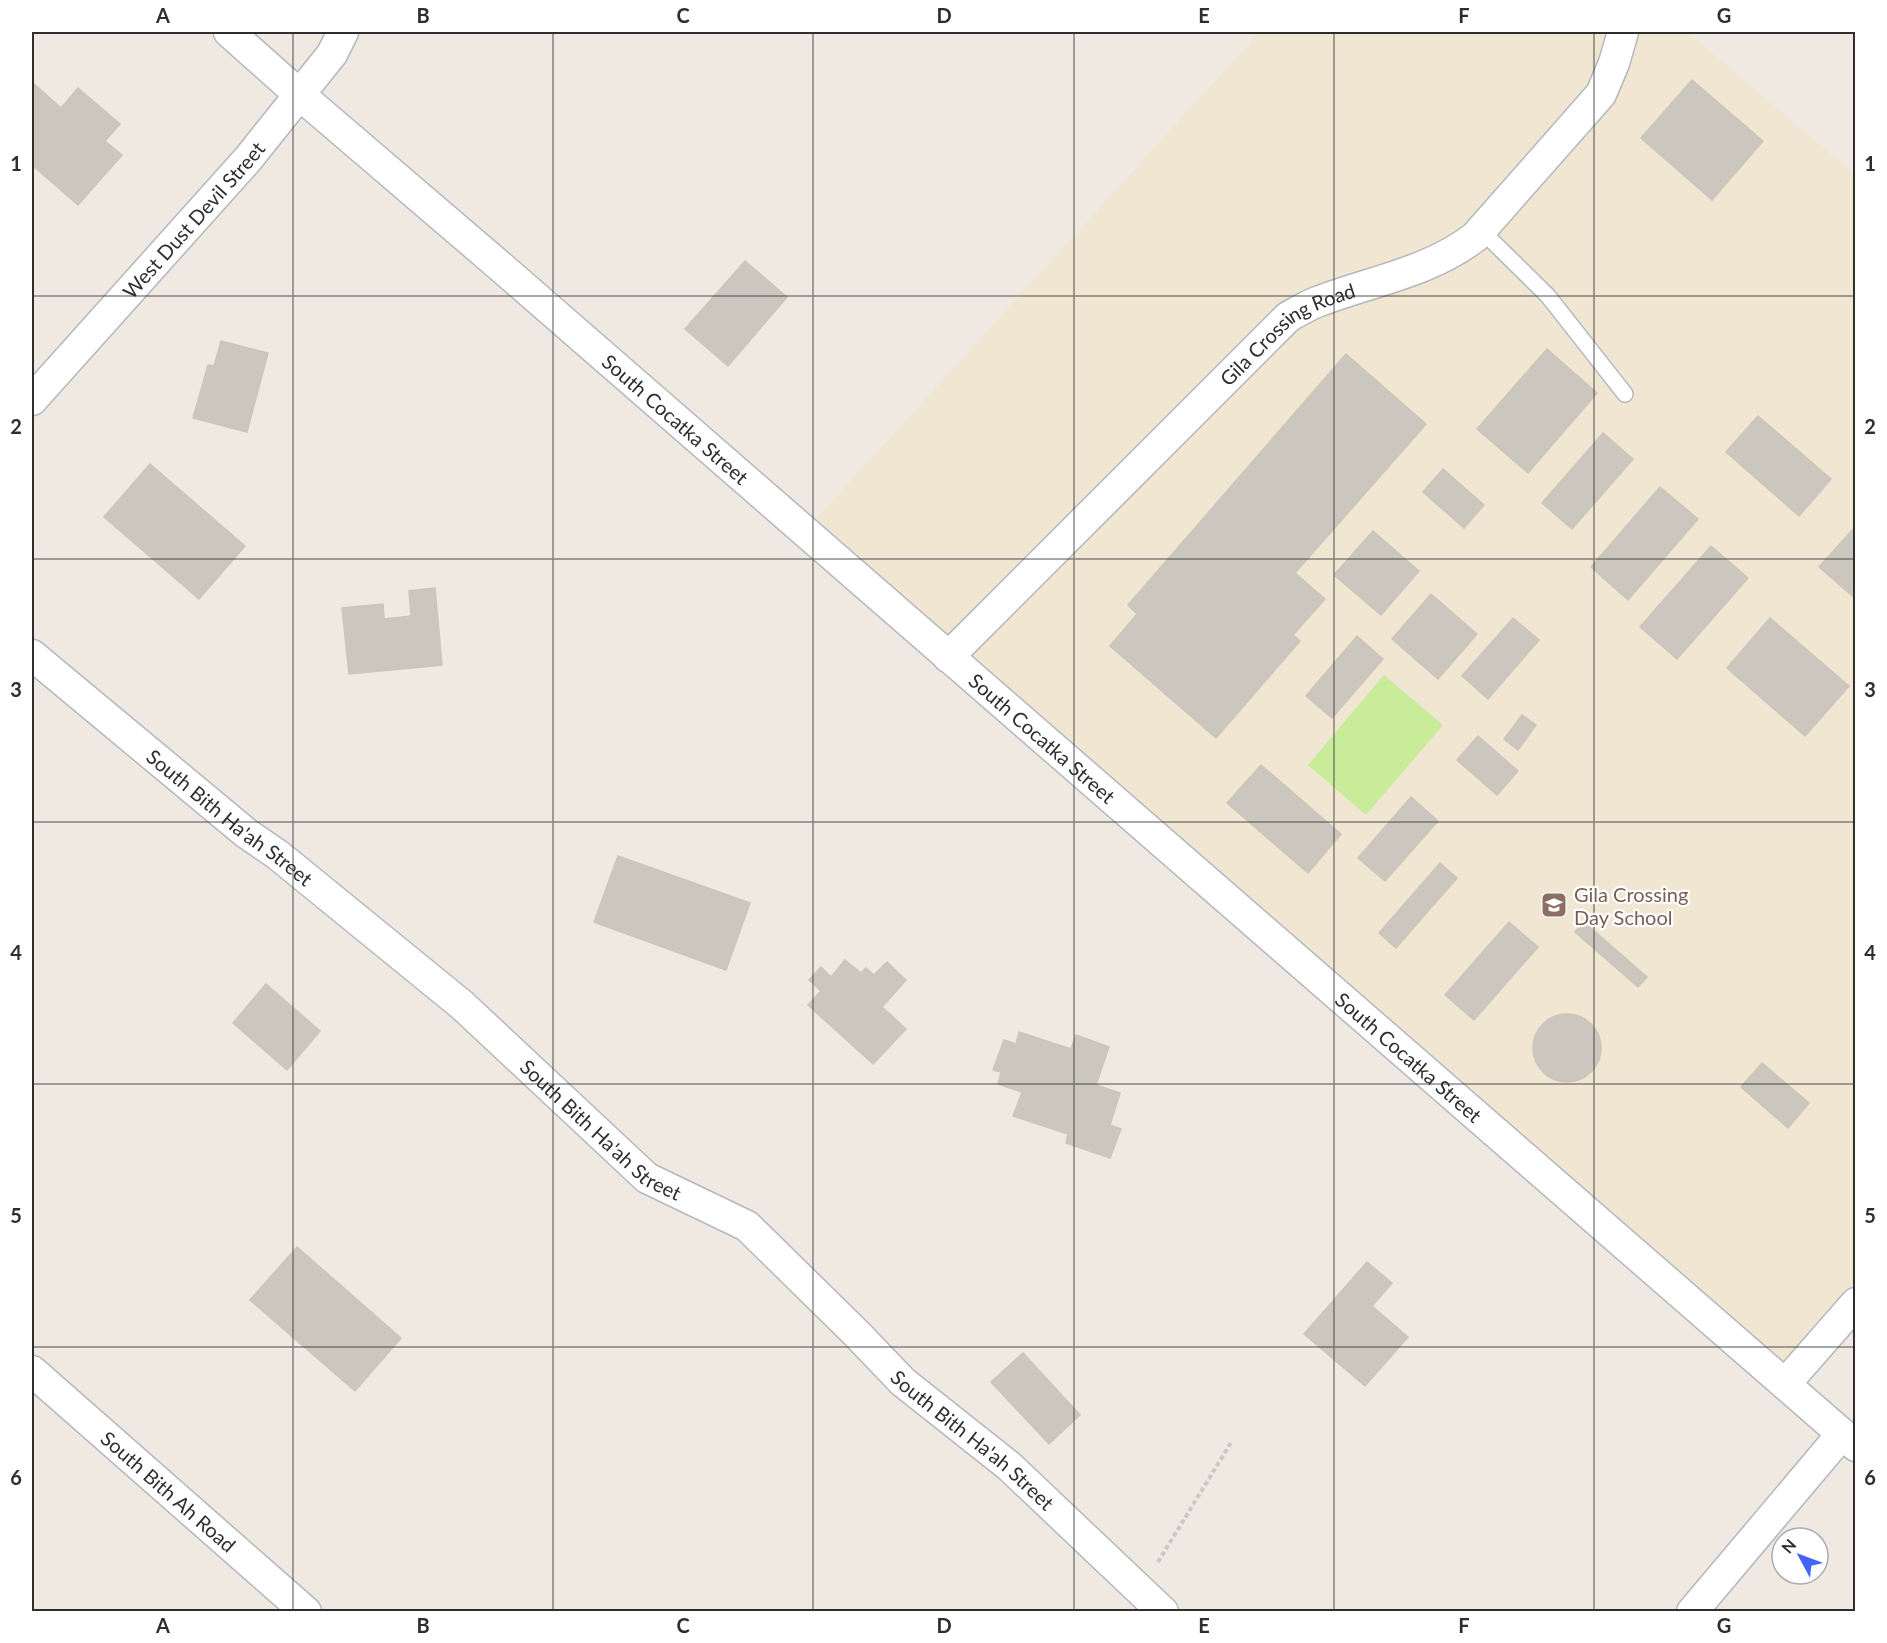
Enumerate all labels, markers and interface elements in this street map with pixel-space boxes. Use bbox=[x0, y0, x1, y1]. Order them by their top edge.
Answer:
text: A bbox=[155, 3, 170, 27]
text: B bbox=[416, 3, 430, 27]
text: C bbox=[676, 3, 690, 27]
text: D bbox=[936, 3, 952, 27]
text: E bbox=[1198, 3, 1210, 27]
text: F bbox=[1458, 3, 1470, 27]
text: G bbox=[1717, 3, 1731, 27]
street label: West Dust Devil Street bbox=[117, 137, 269, 303]
text: 1 bbox=[10, 151, 22, 175]
text: 1 bbox=[1864, 151, 1876, 175]
street label: Gila Crossing Road bbox=[1215, 278, 1358, 390]
street label: South Cocatka Street bbox=[598, 349, 754, 489]
text: 2 bbox=[10, 414, 22, 438]
text: 2 bbox=[1864, 414, 1876, 438]
street label: South Cocatka Street bbox=[964, 668, 1120, 808]
text: 3 bbox=[10, 677, 22, 701]
text: 3 bbox=[1864, 677, 1876, 701]
street label: South Bith Ha'ah Street bbox=[142, 744, 318, 890]
place label: Gila Crossing Day School bbox=[1574, 882, 1688, 929]
school or university icon: Gila Crossing Day School bbox=[1539, 890, 1569, 920]
text: 4 bbox=[10, 940, 22, 964]
text: 4 bbox=[1864, 940, 1876, 964]
street label: South Cocatka Street bbox=[1331, 987, 1487, 1127]
street label: South Bith Ha'ah Street bbox=[516, 1054, 685, 1205]
text: 5 bbox=[10, 1203, 22, 1227]
text: 5 bbox=[1864, 1203, 1876, 1227]
street label: South Bith Ha'ah Street bbox=[886, 1365, 1059, 1515]
street label: South Bith Ah Road bbox=[96, 1426, 241, 1557]
text: 6 bbox=[10, 1465, 22, 1489]
text: 6 bbox=[1864, 1465, 1876, 1489]
north arrow bbox=[1770, 1526, 1830, 1586]
text: N bbox=[1777, 1535, 1800, 1557]
text: A bbox=[155, 1613, 170, 1637]
text: B bbox=[416, 1613, 430, 1637]
text: C bbox=[676, 1613, 690, 1637]
text: D bbox=[936, 1613, 952, 1637]
text: E bbox=[1198, 1613, 1210, 1637]
text: F bbox=[1458, 1613, 1470, 1637]
text: G bbox=[1717, 1613, 1731, 1637]

